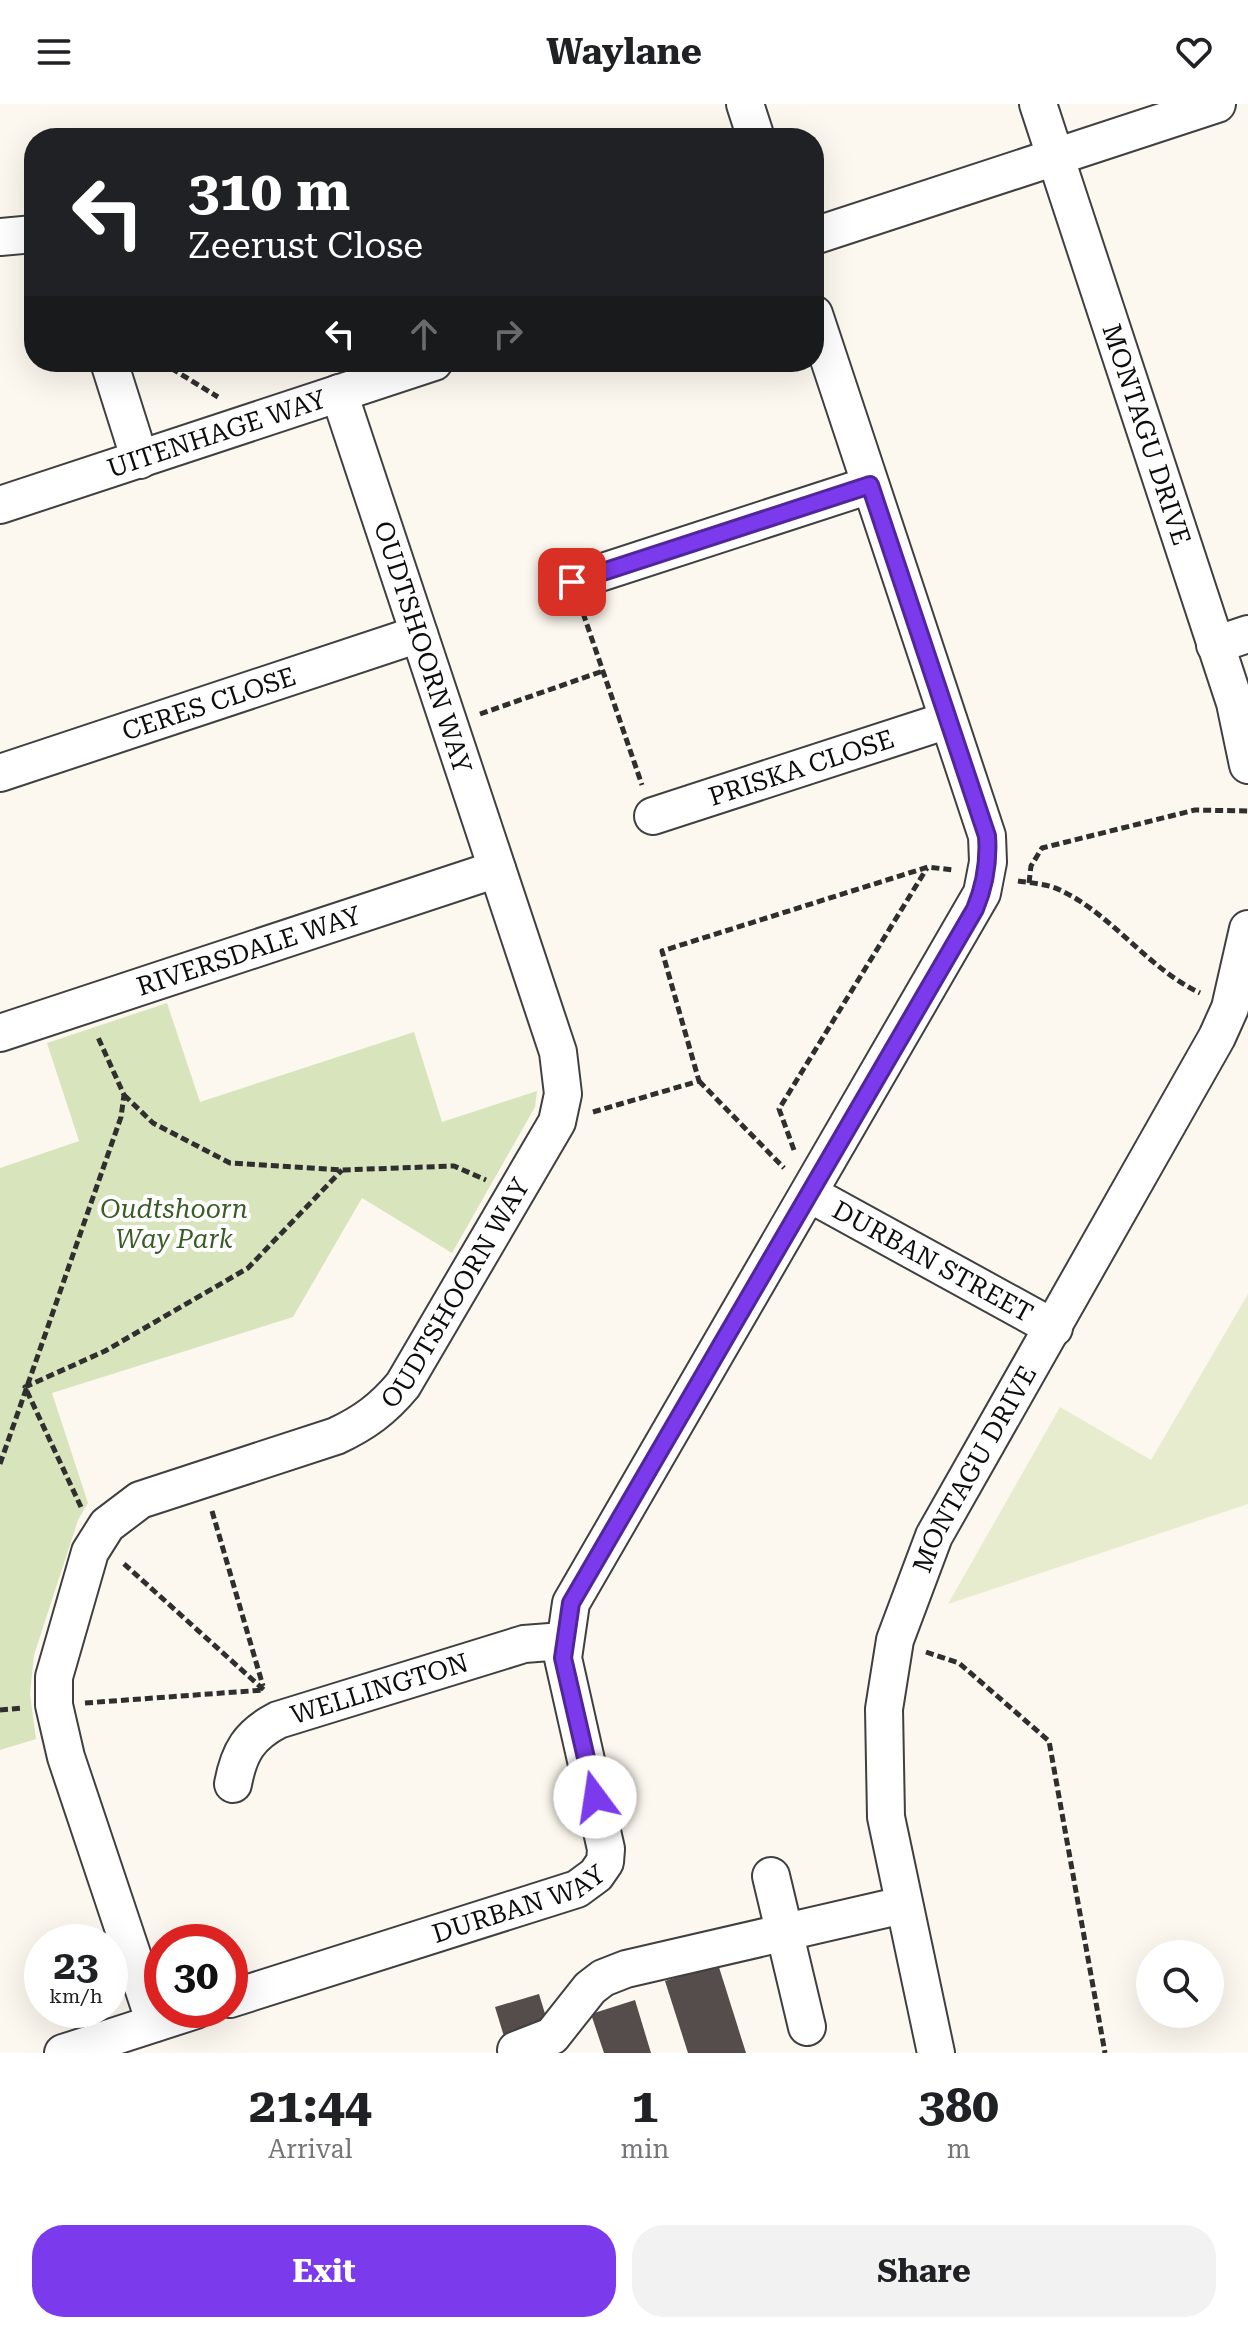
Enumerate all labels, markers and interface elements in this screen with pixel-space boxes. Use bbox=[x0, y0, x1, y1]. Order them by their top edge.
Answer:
icon: menu bbox=[32, 30, 76, 74]
icon: heart bbox=[1172, 30, 1216, 74]
text: Waylane bbox=[546, 31, 702, 73]
text: 310 m bbox=[188, 158, 350, 224]
icon: left bbox=[56, 160, 160, 264]
text: Zeerust Close bbox=[188, 225, 423, 267]
icon: left bbox=[318, 312, 362, 356]
icon: ahead bbox=[402, 312, 446, 356]
icon: right bbox=[486, 312, 530, 356]
street label: MONTAGU DRIVE bbox=[1096, 320, 1197, 549]
street label: UITENHAGE WAY bbox=[103, 384, 330, 484]
street label: OUDTSHOORN WAY bbox=[368, 517, 478, 777]
pin bbox=[538, 548, 606, 616]
icon: arrive bbox=[550, 560, 594, 604]
street label: CERES CLOSE bbox=[118, 661, 299, 746]
street label: PRISKA CLOSE bbox=[705, 724, 898, 812]
street label: RIVERSDALE WAY bbox=[133, 900, 365, 1002]
street label: OUDTSHOORN WAY bbox=[375, 1173, 536, 1414]
park label: Oudtshoorn Way Park bbox=[100, 1194, 248, 1254]
street label: DURBAN STREET bbox=[827, 1194, 1038, 1328]
street label: MONTAGU DRIVE bbox=[907, 1360, 1042, 1577]
street label: WELLINGTON bbox=[287, 1647, 472, 1730]
position arrow bbox=[553, 1755, 637, 1839]
street label: DURBAN WAY bbox=[429, 1858, 611, 1949]
speed limit sign: 30 bbox=[144, 1924, 248, 2028]
map controls bbox=[1136, 1940, 1224, 2028]
button: search bbox=[1136, 1940, 1224, 2028]
text: 23 bbox=[54, 1942, 98, 1989]
text: km/h bbox=[49, 1984, 103, 2008]
text: 21:44 bbox=[249, 2078, 372, 2134]
text: 1 bbox=[631, 2078, 658, 2134]
text: 380 bbox=[918, 2078, 999, 2134]
text: Arrival bbox=[268, 2134, 353, 2164]
text: min bbox=[621, 2134, 669, 2164]
text: m bbox=[947, 2134, 971, 2164]
button: Exit bbox=[32, 2225, 616, 2317]
button: Share bbox=[632, 2225, 1216, 2317]

